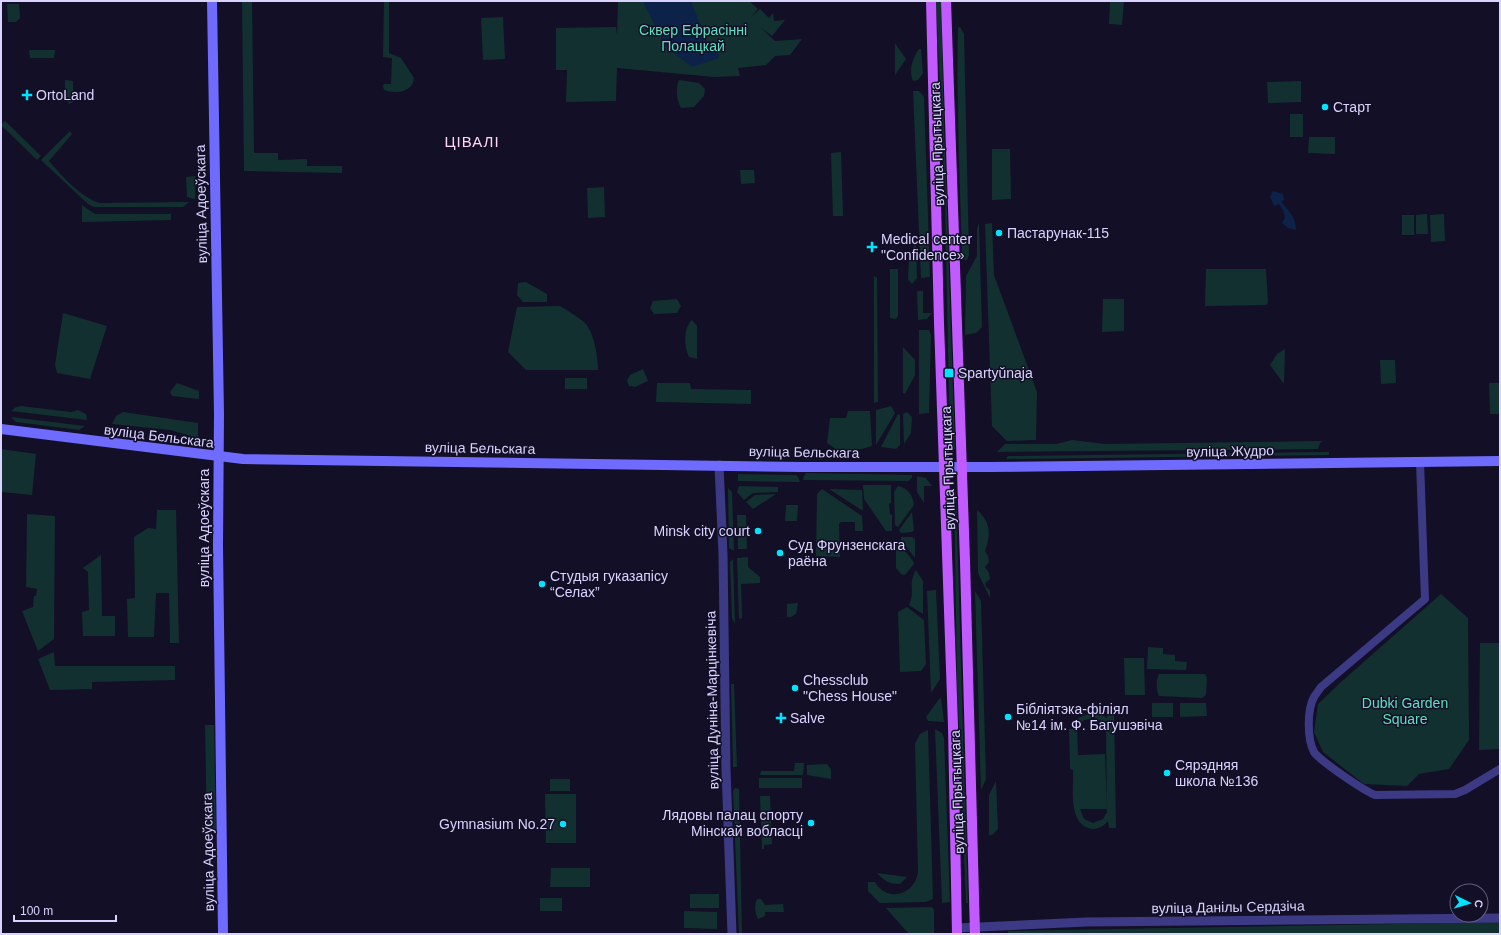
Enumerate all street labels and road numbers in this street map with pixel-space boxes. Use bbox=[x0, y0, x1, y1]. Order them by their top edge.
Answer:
street label: вуліца Прытыцкага bbox=[927, 82, 947, 206]
street label: вуліца Адоеўскага bbox=[192, 144, 210, 263]
street label: вуліца Прытыцкага bbox=[938, 406, 958, 530]
street label: вуліца Бельскага bbox=[103, 421, 215, 451]
street label: вуліца Бельскага bbox=[425, 439, 536, 457]
street label: вуліца Жудро bbox=[1186, 442, 1274, 460]
street label: вуліца Бельскага bbox=[749, 443, 860, 461]
street label: вуліца Адоеўскага bbox=[196, 468, 212, 587]
street label: вуліца Дуніна-Марцінкевіча bbox=[702, 610, 722, 789]
street label: вуліца Прытыцкага bbox=[947, 730, 967, 854]
street label: вуліца Адоеўскага bbox=[199, 792, 217, 911]
street label: вуліца Данілы Сердзіча bbox=[1151, 898, 1305, 916]

